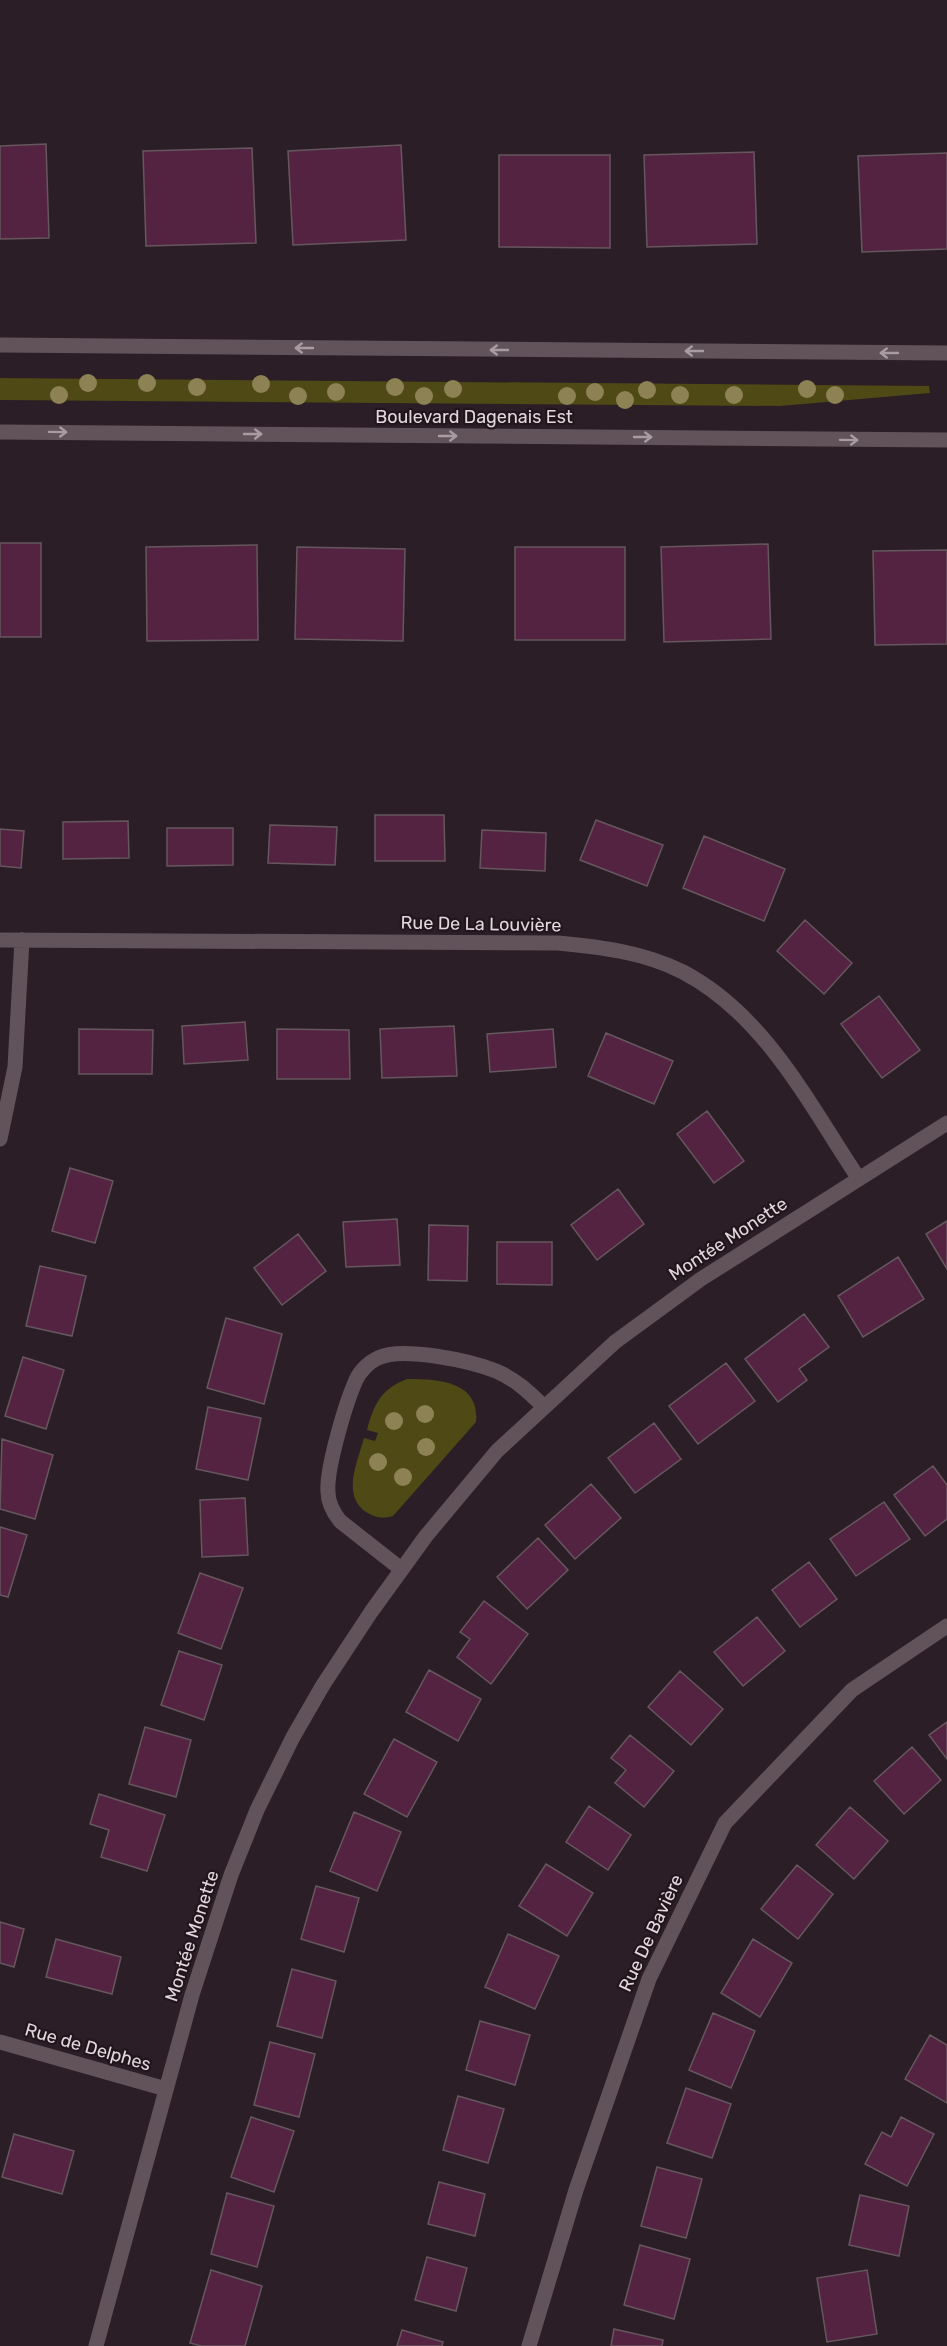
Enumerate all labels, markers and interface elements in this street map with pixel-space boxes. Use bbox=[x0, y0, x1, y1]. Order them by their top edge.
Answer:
one-way arrow bbox=[294, 342, 314, 354]
one-way arrow bbox=[489, 344, 509, 356]
one-way arrow bbox=[684, 345, 704, 357]
one-way arrow bbox=[879, 347, 899, 359]
street label: Boulevard Dagenais Est bbox=[375, 406, 573, 428]
one-way arrow bbox=[48, 427, 68, 438]
one-way arrow bbox=[243, 428, 263, 440]
one-way arrow bbox=[438, 430, 458, 442]
one-way arrow bbox=[633, 432, 653, 443]
one-way arrow bbox=[839, 434, 859, 445]
street label: Rue De La Louvière bbox=[400, 912, 562, 936]
street label: Montée Monette bbox=[665, 1193, 791, 1285]
street label: Montée Monette bbox=[160, 1868, 224, 2004]
street label: Rue De Bavière bbox=[614, 1871, 688, 1995]
street label: Rue de Delphes bbox=[22, 2018, 154, 2076]

